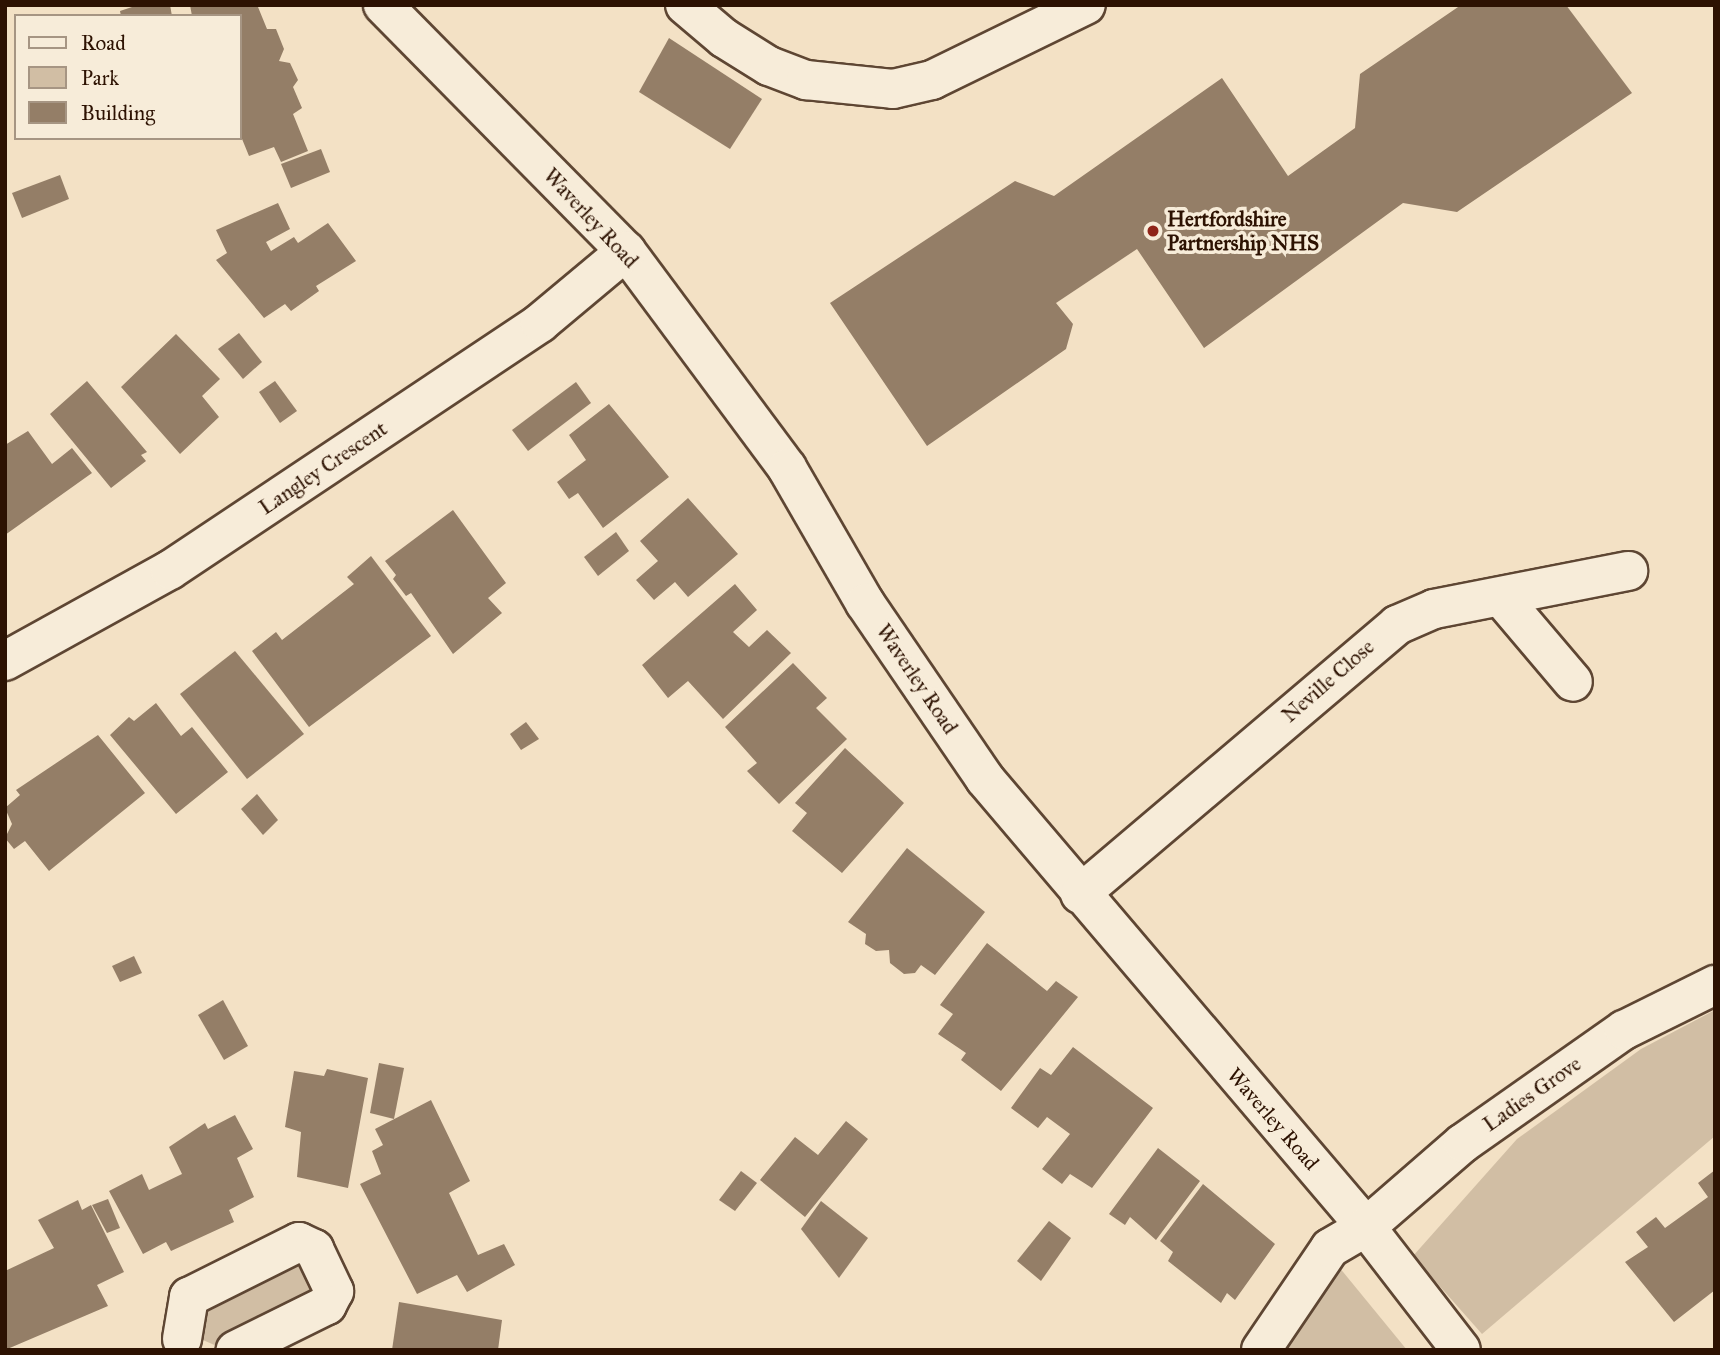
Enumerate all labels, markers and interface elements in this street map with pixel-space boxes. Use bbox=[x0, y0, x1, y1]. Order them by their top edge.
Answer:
legend bbox=[14, 14, 242, 140]
text: Road bbox=[81, 30, 126, 56]
text: Park bbox=[81, 65, 119, 91]
text: Building bbox=[81, 100, 155, 126]
street label: Waverley Road bbox=[538, 163, 644, 273]
place label: Hertfordshire Partnership NHS bbox=[1167, 206, 1319, 256]
marker: Hertfordshire Partnership NHS bbox=[1145, 223, 1161, 239]
street label: Langley Crescent bbox=[254, 416, 392, 520]
street label: Waverley Road bbox=[871, 619, 963, 739]
street label: Neville Close bbox=[1277, 634, 1379, 728]
street label: Ladies Grove bbox=[1478, 1051, 1586, 1137]
street label: Waverley Road bbox=[1222, 1063, 1324, 1175]

